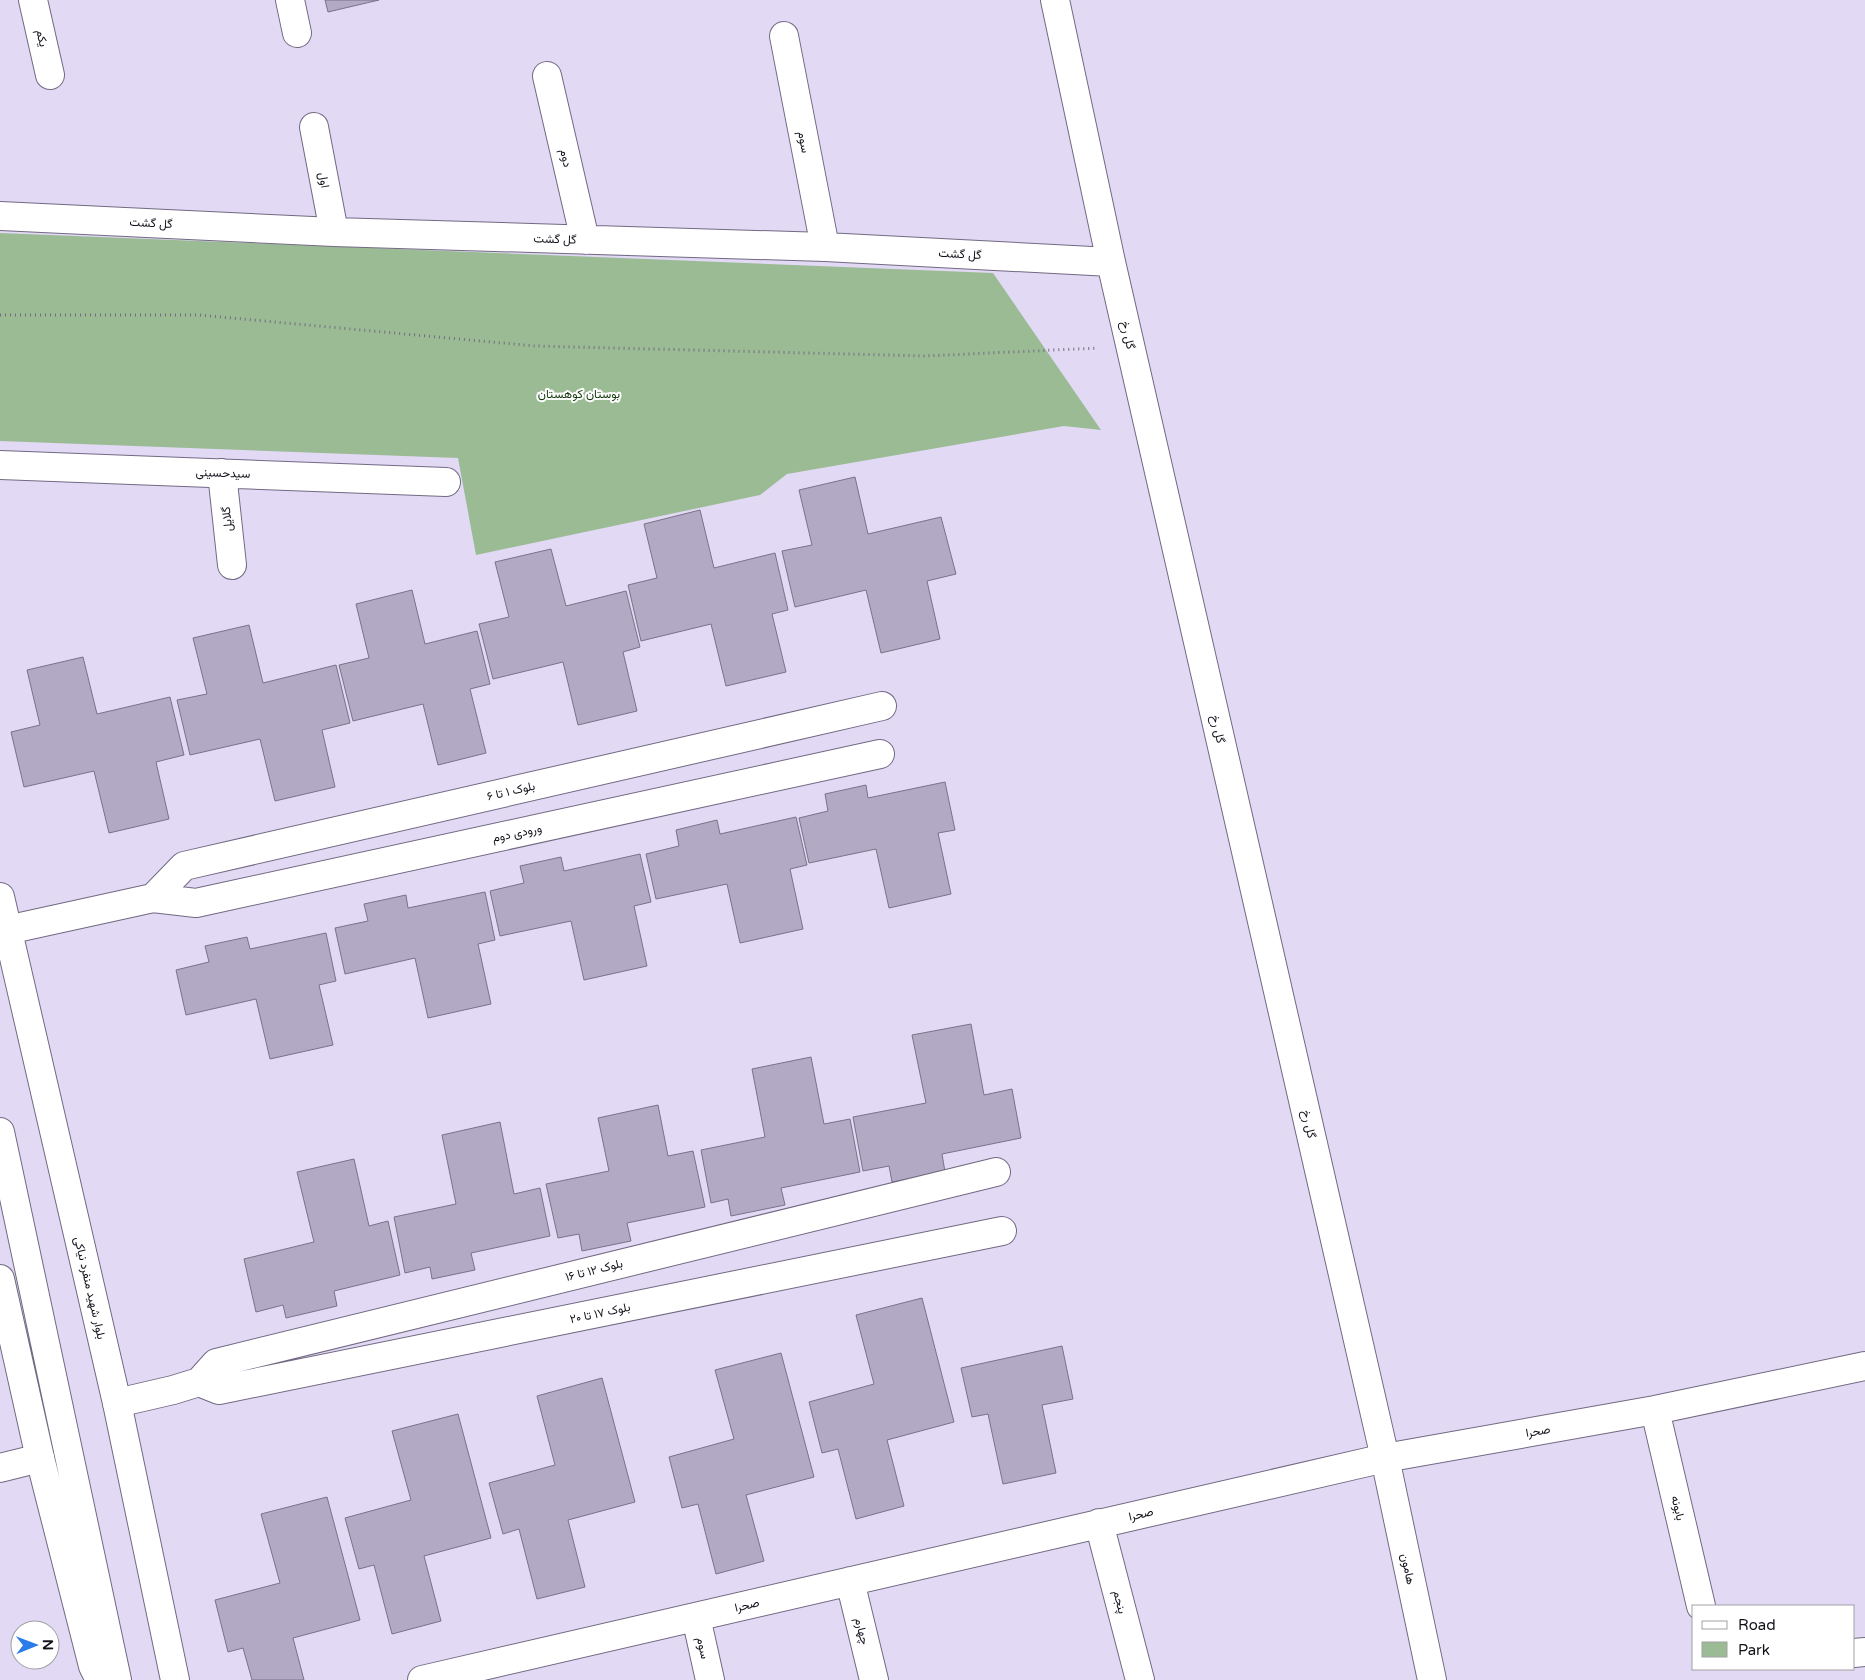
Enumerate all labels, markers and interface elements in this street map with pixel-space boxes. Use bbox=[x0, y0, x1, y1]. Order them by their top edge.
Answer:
street label: یکم bbox=[32, 28, 51, 49]
street label: سوم bbox=[794, 130, 813, 154]
street label: دوم bbox=[556, 148, 575, 169]
street label: اول bbox=[315, 171, 332, 189]
street label: گل گشت bbox=[129, 215, 173, 232]
street label: گل گشت bbox=[533, 231, 577, 248]
street label: گل گشت bbox=[938, 246, 982, 263]
street label: گل رخ bbox=[1116, 319, 1138, 351]
park label: بوستان کوهستان bbox=[538, 387, 620, 402]
street label: سیدحسینی bbox=[195, 465, 251, 482]
street label: گلایل bbox=[219, 506, 236, 532]
street label: گل رخ bbox=[1206, 713, 1228, 745]
street label: بلوک ۱ تا ۶ bbox=[486, 779, 537, 804]
street label: ورودی دوم bbox=[491, 821, 543, 846]
street label: گل رخ bbox=[1297, 1108, 1319, 1140]
street label: بلوار شهید منفرد نیاکی bbox=[70, 1235, 109, 1341]
street label: بلوک ۱۲ تا ۱۶ bbox=[564, 1256, 624, 1285]
street label: بلوک ۱۷ تا ۲۰ bbox=[568, 1300, 632, 1327]
street label: صحرا bbox=[1525, 1422, 1552, 1441]
street label: بابونه bbox=[1667, 1494, 1688, 1522]
street label: صحرا bbox=[1127, 1504, 1155, 1525]
street label: هامون bbox=[1397, 1552, 1418, 1586]
street label: پنجم bbox=[1109, 1589, 1130, 1616]
street label: صحرا bbox=[733, 1595, 761, 1616]
legend bbox=[1692, 1605, 1855, 1670]
street label: چهارم bbox=[851, 1616, 872, 1646]
text: Road bbox=[1738, 1616, 1776, 1634]
north arrow bbox=[10, 1620, 60, 1670]
street label: سوم bbox=[693, 1636, 712, 1660]
text: N bbox=[39, 1639, 56, 1651]
text: Park bbox=[1738, 1641, 1770, 1659]

